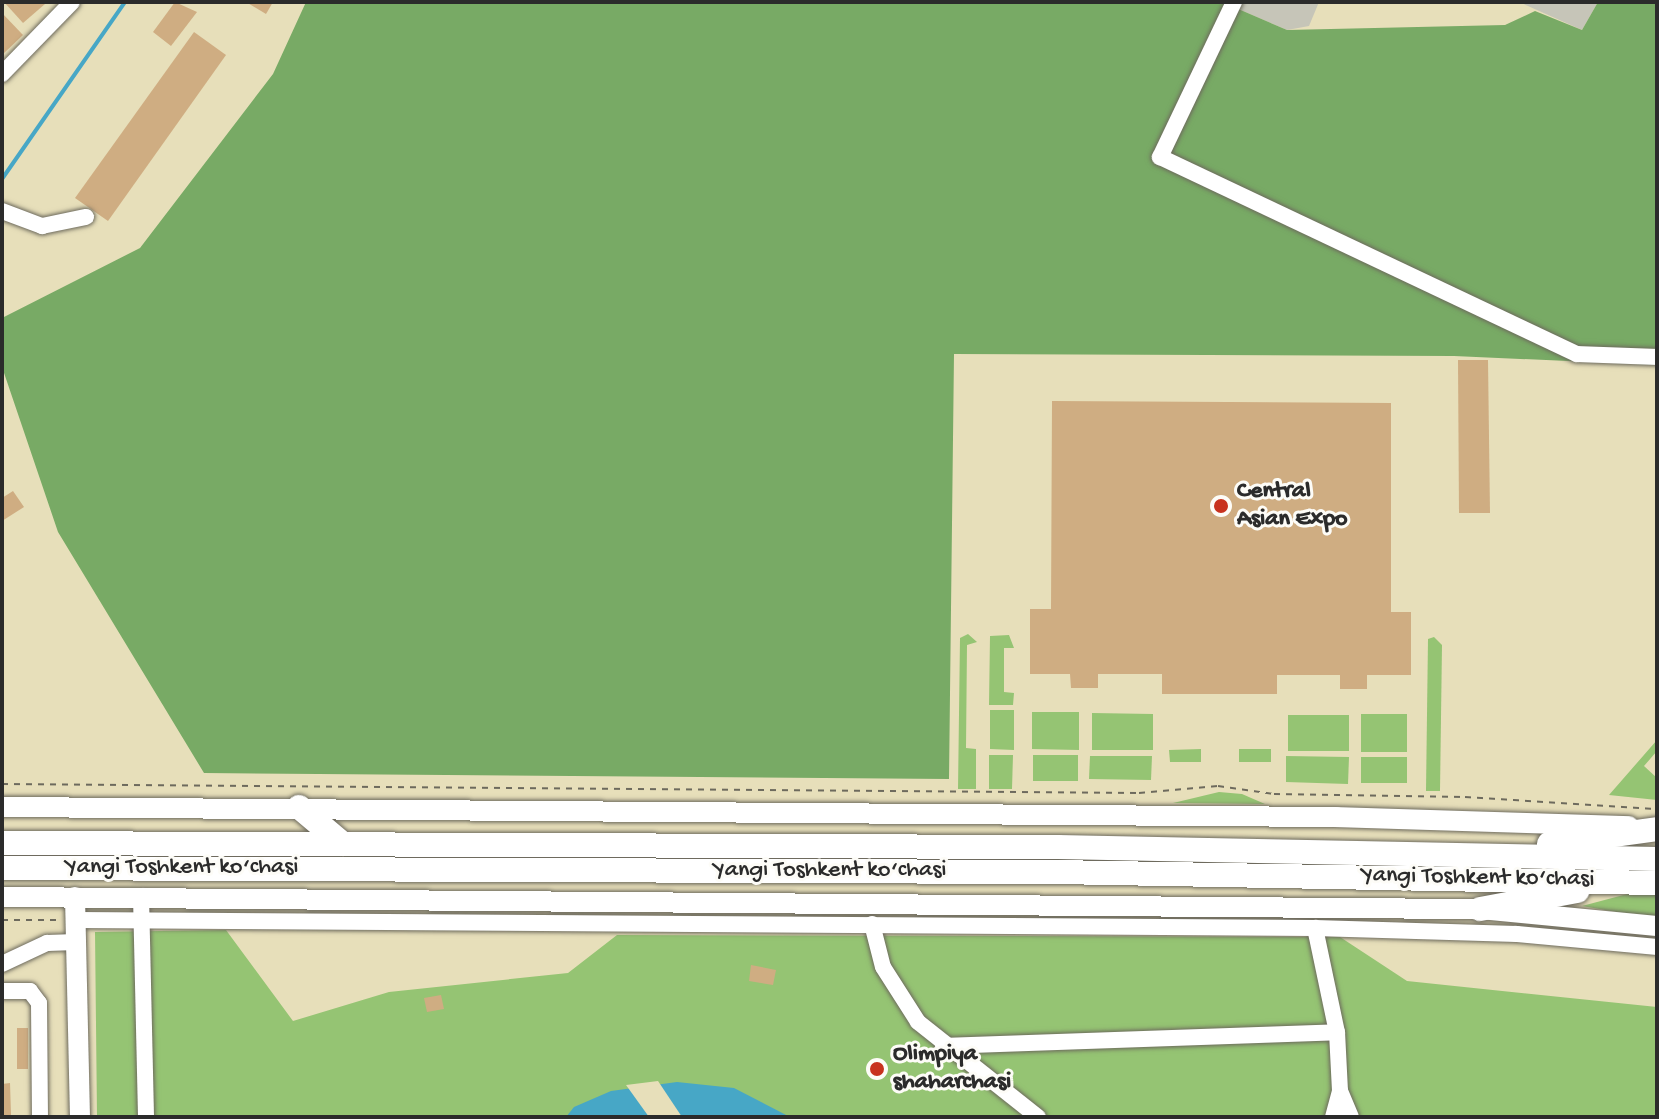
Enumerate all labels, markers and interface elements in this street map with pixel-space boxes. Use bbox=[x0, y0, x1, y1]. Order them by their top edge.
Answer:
place label: Central Asian Expo bbox=[1237, 478, 1347, 534]
marker: Central Asian Expo bbox=[1212, 497, 1230, 515]
street label: Yangi Toshkent ko‘chasi bbox=[66, 854, 298, 882]
street label: Yangi Toshkent ko‘chasi bbox=[714, 857, 946, 885]
street label: Yangi Toshkent ko‘chasi bbox=[1361, 862, 1595, 894]
place label: Olimpiya shaharchasi bbox=[893, 1041, 1011, 1097]
marker: Olimpiya shaharchasi bbox=[868, 1060, 886, 1078]

